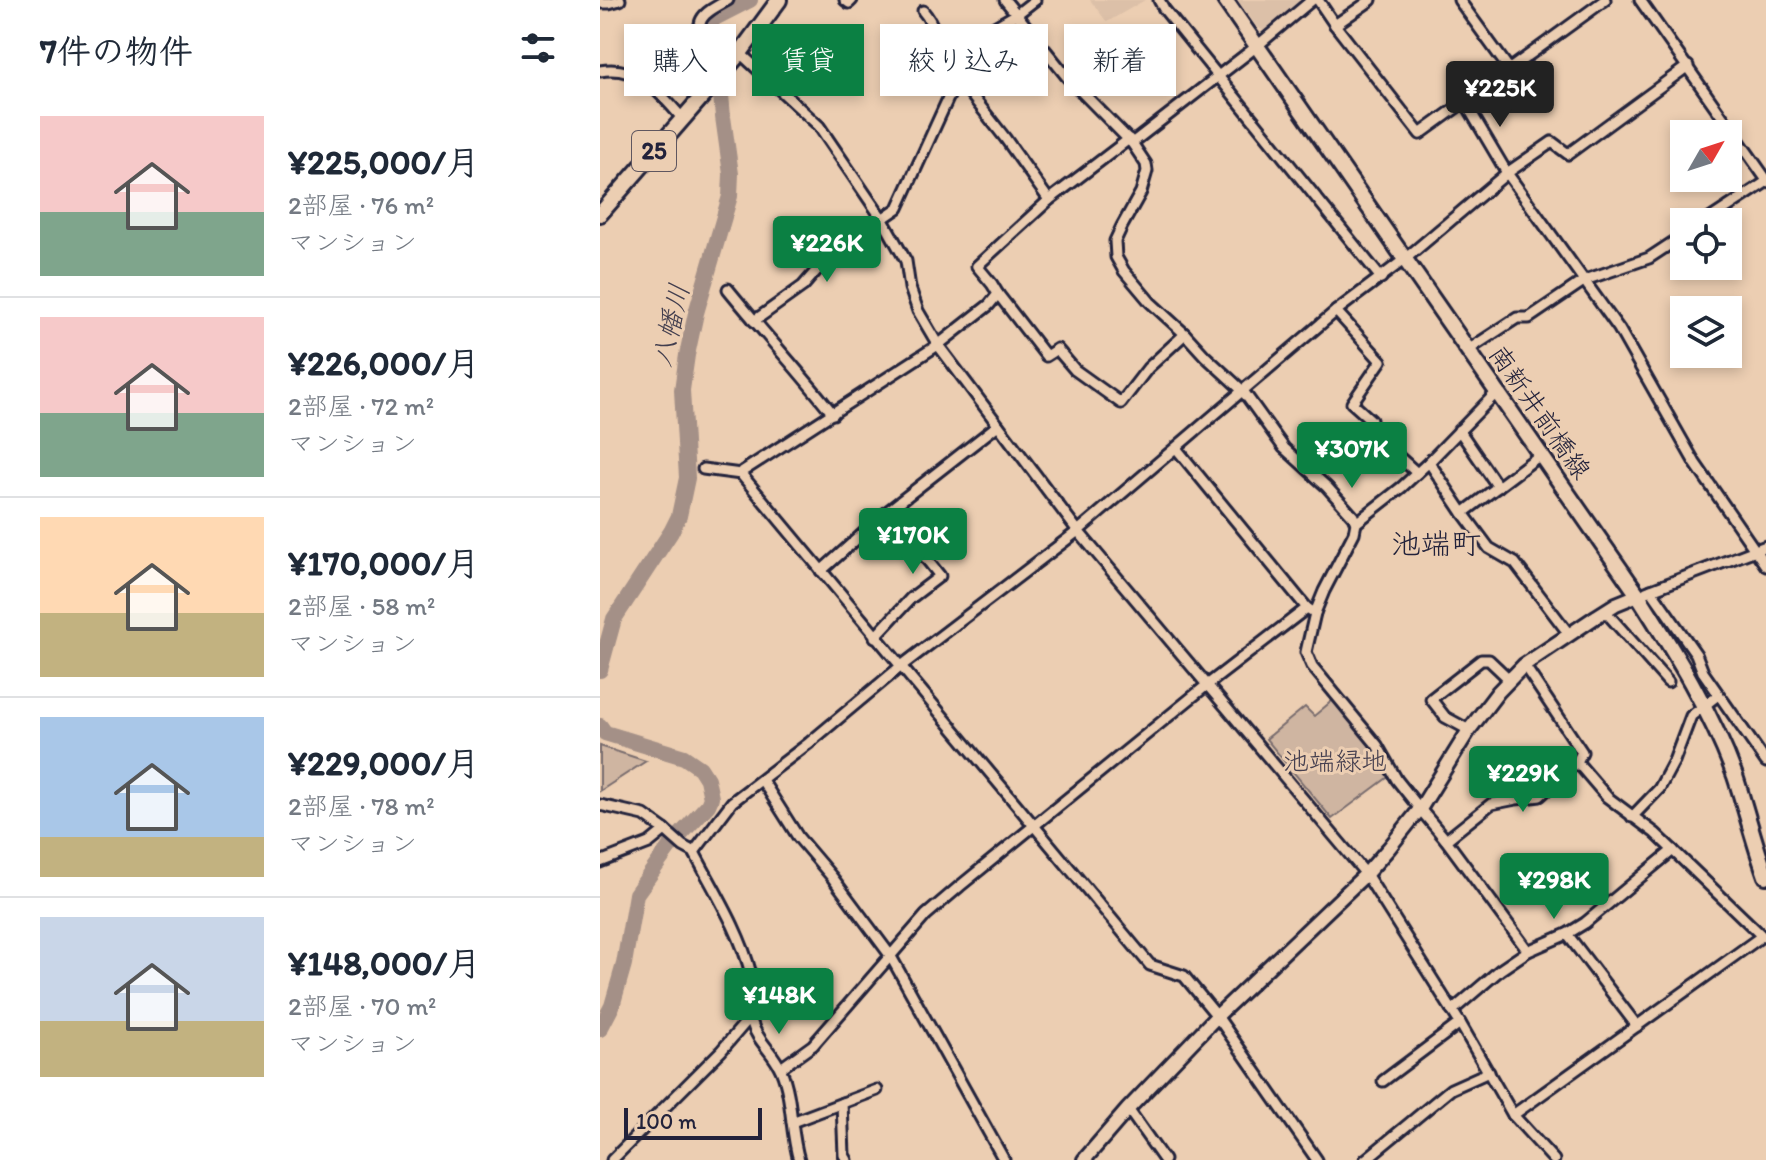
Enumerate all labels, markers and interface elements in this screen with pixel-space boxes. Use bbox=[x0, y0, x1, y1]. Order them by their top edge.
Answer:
chip: 購入 bbox=[624, 24, 736, 96]
chip: 賃貸 bbox=[752, 24, 864, 96]
chip: 絞り込み bbox=[880, 24, 1048, 96]
chip: 新着 bbox=[1064, 24, 1176, 96]
icon: filters bbox=[516, 26, 560, 70]
text: 7件の物件 bbox=[40, 31, 193, 72]
pin: ¥225K bbox=[1444, 61, 1556, 129]
text: ¥225K bbox=[1464, 71, 1536, 103]
north arrow bbox=[1670, 120, 1742, 192]
map controls bbox=[1670, 120, 1742, 368]
road number: 25 bbox=[632, 131, 676, 171]
text: ¥225,000/月 bbox=[288, 142, 480, 183]
icon: home bbox=[104, 148, 200, 244]
text: 2部屋 · 76 m² bbox=[288, 189, 434, 221]
button: locate bbox=[1670, 208, 1742, 280]
pin: ¥226K bbox=[771, 216, 883, 284]
text: マンション bbox=[288, 226, 417, 258]
text: ¥226K bbox=[791, 226, 863, 258]
water label: 八幡川 bbox=[644, 280, 696, 370]
button: layers bbox=[1670, 296, 1742, 368]
street label: 南新井前橋線 bbox=[1482, 339, 1598, 485]
text: ¥226,000/月 bbox=[288, 343, 480, 384]
icon: home bbox=[104, 349, 200, 445]
text: 2部屋 · 72 m² bbox=[288, 390, 434, 422]
pin: ¥307K bbox=[1296, 422, 1408, 490]
text: マンション bbox=[288, 427, 417, 459]
text: ¥307K bbox=[1315, 432, 1389, 464]
pin: ¥170K bbox=[857, 508, 969, 576]
text: ¥170K bbox=[877, 518, 949, 550]
district label: 池端町 bbox=[1391, 525, 1481, 562]
text: ¥170,000/月 bbox=[288, 543, 480, 584]
icon: home bbox=[104, 549, 200, 645]
text: 2部屋 · 58 m² bbox=[288, 590, 435, 622]
text: マンション bbox=[288, 627, 417, 659]
text: ¥229,000/月 bbox=[288, 743, 480, 784]
park label: 池端緑地 bbox=[1283, 745, 1387, 777]
pin: ¥229K bbox=[1467, 746, 1579, 814]
icon: home bbox=[104, 749, 200, 845]
text: ¥229K bbox=[1487, 756, 1559, 788]
text: 2部屋 · 78 m² bbox=[288, 790, 435, 822]
text: マンション bbox=[288, 827, 417, 859]
pin: ¥298K bbox=[1498, 853, 1610, 921]
text: ¥298K bbox=[1518, 863, 1590, 895]
text: ¥148,000/月 bbox=[288, 943, 481, 984]
icon: home bbox=[104, 949, 200, 1045]
pin: ¥148K bbox=[723, 968, 835, 1036]
text: ¥148K bbox=[742, 978, 816, 1010]
text: 2部屋 · 70 m² bbox=[288, 990, 436, 1022]
text: マンション bbox=[288, 1027, 417, 1059]
scale bar bbox=[624, 1104, 762, 1140]
text: 100 m bbox=[636, 1108, 697, 1135]

